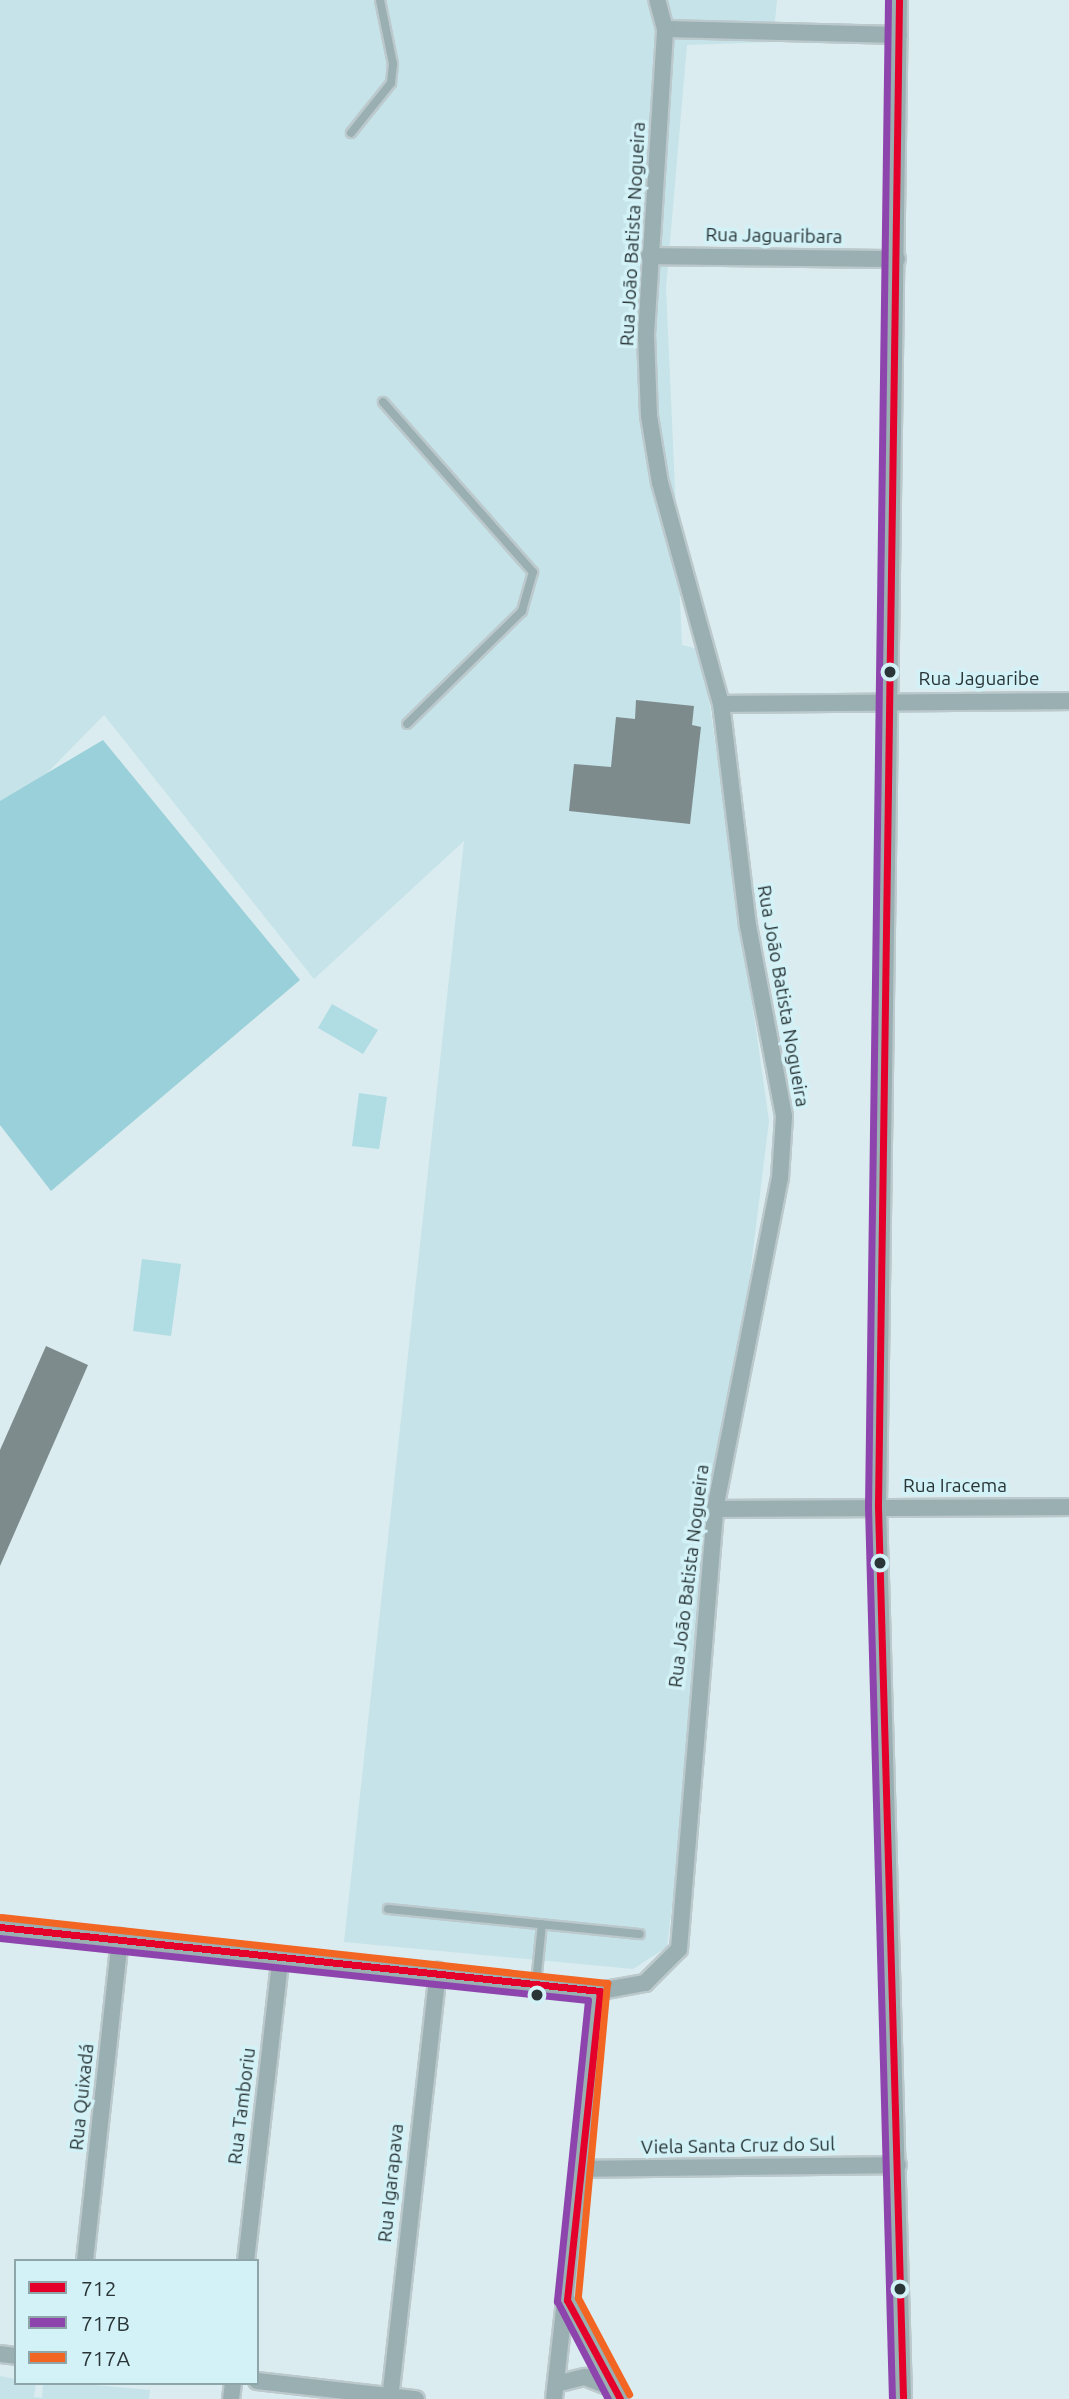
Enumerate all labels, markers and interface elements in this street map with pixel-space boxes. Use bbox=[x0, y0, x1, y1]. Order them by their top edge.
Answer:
street label: Rua João Batista Nogueira bbox=[616, 121, 650, 347]
street label: Rua Jaguaribara bbox=[705, 223, 843, 249]
unlabelled marker bbox=[883, 665, 897, 679]
street label: Rua Jaguaribe bbox=[919, 668, 1039, 690]
street label: Rua João Batista Nogueira bbox=[752, 883, 814, 1109]
street label: Rua João Batista Nogueira bbox=[664, 1463, 714, 1689]
street label: Rua Iracema bbox=[903, 1475, 1007, 1497]
unlabelled marker bbox=[873, 1556, 887, 1570]
unlabelled marker bbox=[530, 1988, 544, 2002]
street label: Rua Quixadá bbox=[65, 2043, 99, 2151]
street label: Rua Tamboriu bbox=[224, 2046, 260, 2166]
street label: Rua Igarapava bbox=[373, 2123, 409, 2243]
street label: Viela Santa Cruz do Sul bbox=[641, 2133, 835, 2159]
legend bbox=[14, 2259, 259, 2385]
text: 712 bbox=[81, 2276, 117, 2300]
unlabelled marker bbox=[893, 2282, 907, 2296]
text: 717B bbox=[81, 2311, 130, 2335]
text: 717A bbox=[81, 2346, 130, 2370]

